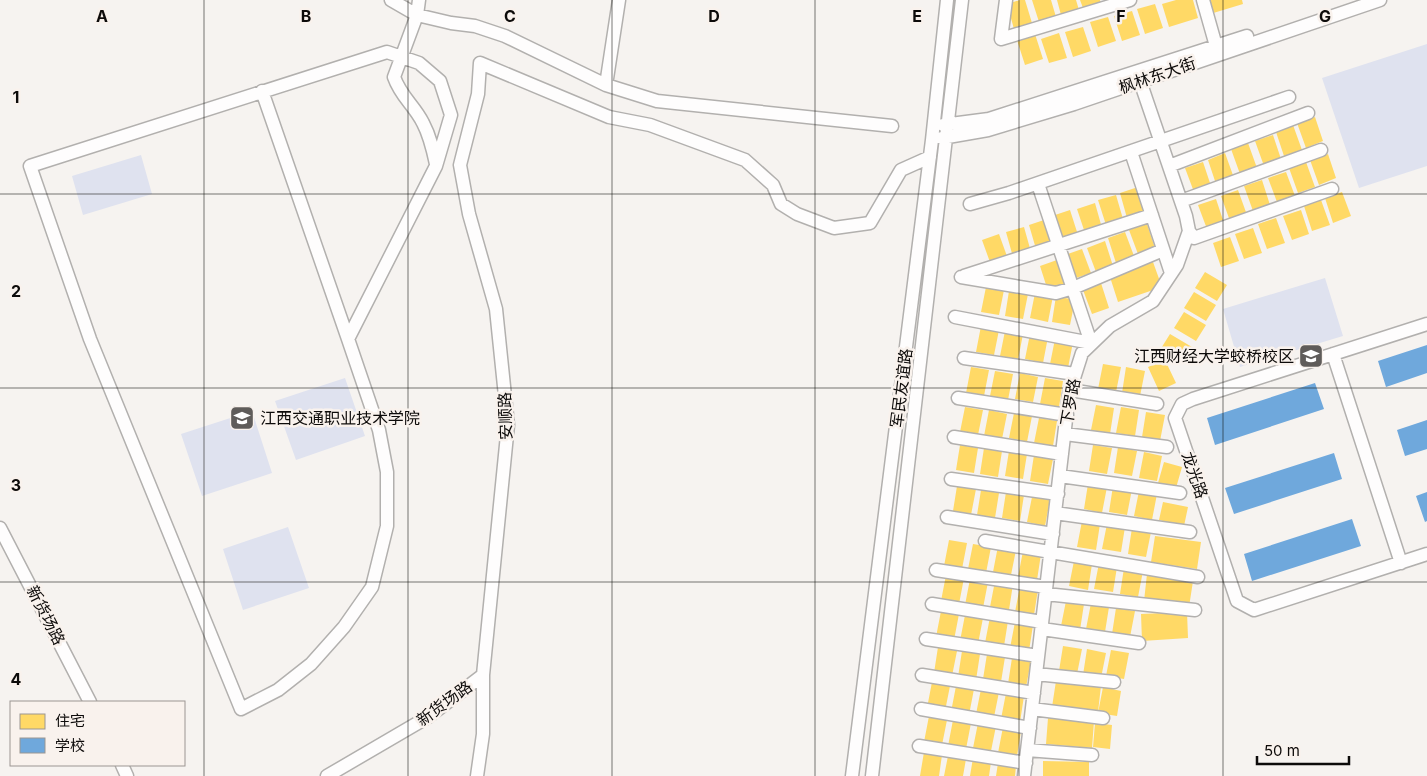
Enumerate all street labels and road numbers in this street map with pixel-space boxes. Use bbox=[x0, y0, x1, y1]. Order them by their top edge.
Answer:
street label: 枫林东大街 bbox=[1116, 53, 1198, 97]
street label: 军民友谊路 bbox=[886, 347, 916, 429]
street label: 下罗路 bbox=[1056, 377, 1084, 427]
street label: 安顺路 bbox=[494, 392, 516, 440]
street label: 龙光路 bbox=[1178, 449, 1212, 501]
street label: 新货场路 bbox=[23, 582, 69, 648]
street label: 新货场路 bbox=[412, 676, 476, 730]

